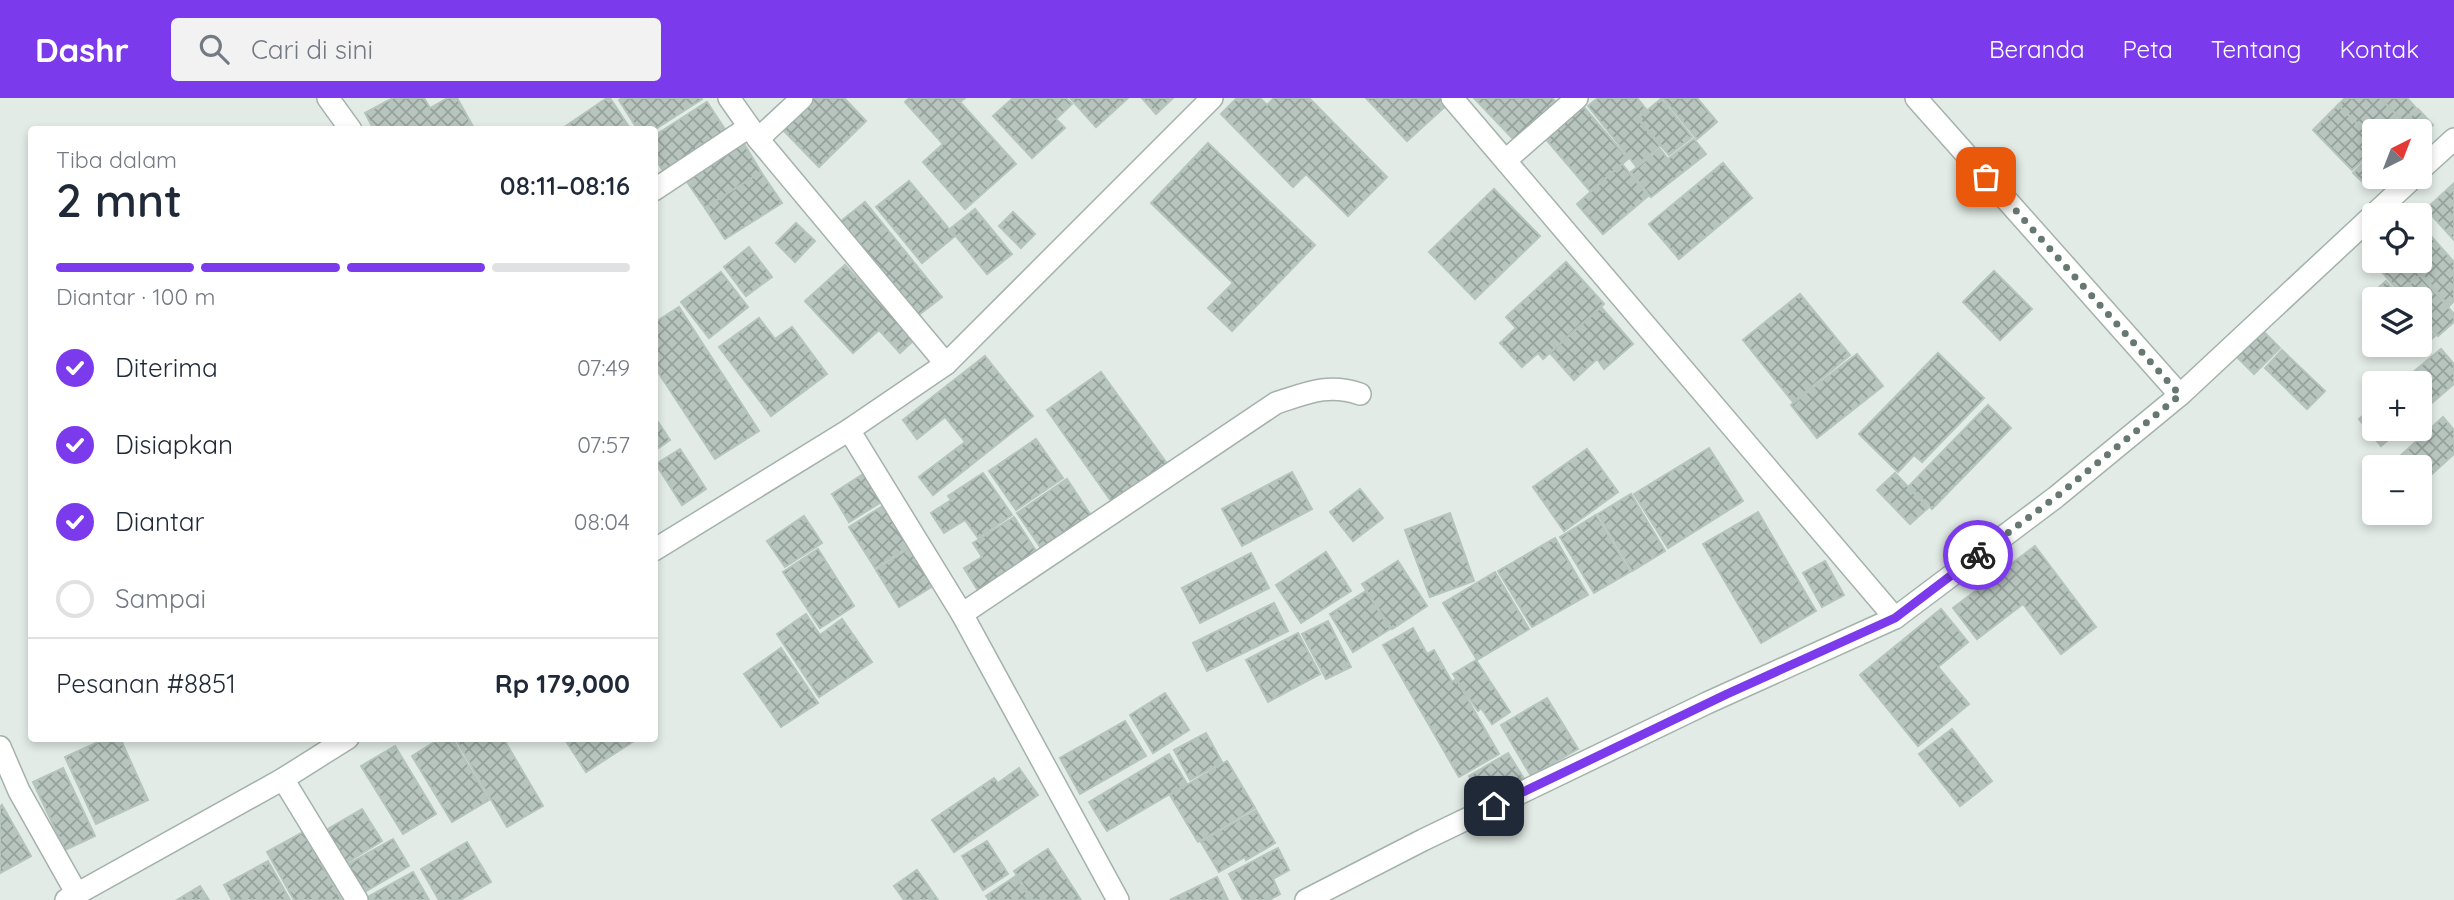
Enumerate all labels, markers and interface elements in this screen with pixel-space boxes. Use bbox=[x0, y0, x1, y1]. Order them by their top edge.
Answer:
search box bbox=[171, 18, 661, 81]
text: Dashr bbox=[35, 29, 129, 70]
icon: search bbox=[195, 30, 233, 68]
text: Cari di sini bbox=[251, 33, 373, 66]
text: Beranda bbox=[1989, 34, 2085, 64]
text: Peta bbox=[2123, 34, 2173, 64]
text: Tentang bbox=[2211, 34, 2301, 64]
text: Kontak bbox=[2339, 34, 2419, 64]
north arrow bbox=[2362, 119, 2432, 189]
map controls bbox=[2362, 119, 2432, 525]
text: Tiba dalam bbox=[56, 145, 177, 174]
pin bbox=[1956, 147, 2016, 207]
icon: bag bbox=[1967, 158, 2005, 196]
text: 08:11–08:16 bbox=[500, 169, 630, 202]
text: 2 mnt bbox=[56, 171, 182, 229]
button: locate bbox=[2362, 203, 2432, 273]
text: Diantar · 100 m bbox=[56, 282, 215, 311]
button: layers bbox=[2362, 287, 2432, 357]
icon: check bbox=[56, 349, 94, 387]
text: Diterima bbox=[115, 351, 218, 384]
text: 07:49 bbox=[577, 353, 630, 382]
button: + bbox=[2362, 371, 2432, 441]
icon: check bbox=[56, 426, 94, 464]
text: Disiapkan bbox=[115, 428, 233, 461]
text: 07:57 bbox=[577, 430, 630, 459]
button: − bbox=[2362, 455, 2432, 525]
icon: check bbox=[56, 503, 94, 541]
text: Diantar bbox=[115, 505, 205, 538]
text: 08:04 bbox=[574, 507, 630, 536]
courier bbox=[1943, 520, 2013, 590]
icon: bike bbox=[1959, 536, 1997, 574]
text: Sampai bbox=[115, 582, 206, 615]
text: Pesanan #8851 bbox=[56, 667, 236, 700]
text: Rp 179,000 bbox=[495, 667, 630, 700]
pin bbox=[1464, 776, 1524, 836]
icon: home bbox=[1475, 787, 1513, 825]

